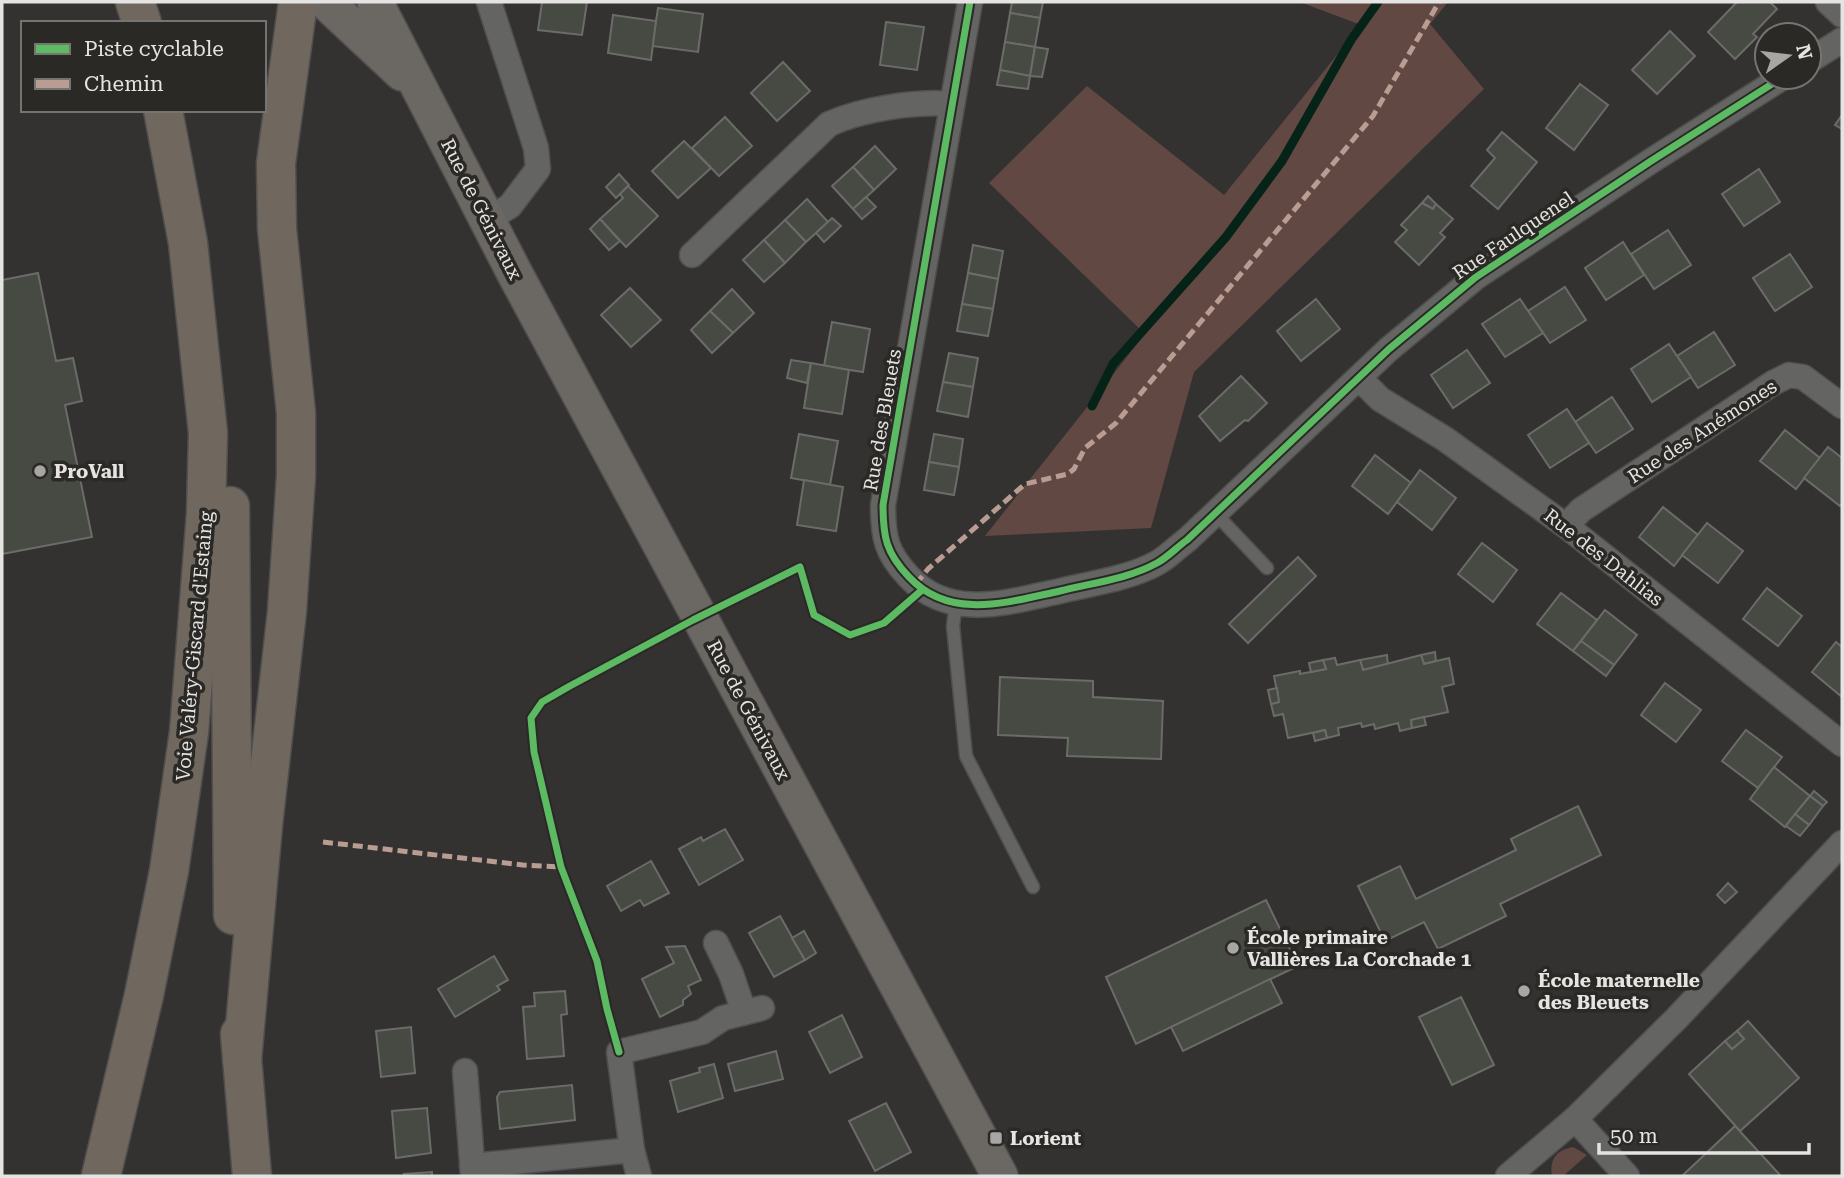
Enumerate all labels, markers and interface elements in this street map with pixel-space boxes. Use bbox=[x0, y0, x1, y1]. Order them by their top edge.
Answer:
legend bbox=[21, 21, 266, 112]
north arrow bbox=[1753, 21, 1823, 91]
text: Piste cyclable bbox=[84, 37, 224, 61]
text: N bbox=[1791, 42, 1817, 62]
text: Chemin bbox=[84, 72, 164, 96]
street label: Rue de Génivaux bbox=[436, 135, 527, 284]
street label: Rue Faulquenel bbox=[1448, 186, 1578, 284]
street label: Rue des Bleuets bbox=[859, 347, 906, 493]
street label: Rue des Anémones bbox=[1623, 375, 1781, 488]
place label: ProVall bbox=[54, 460, 124, 483]
marker: ProVall bbox=[32, 463, 48, 479]
street label: Rue des Dahlias bbox=[1540, 504, 1668, 611]
street label: Voie Valéry-Giscard d'Estaing bbox=[171, 510, 218, 782]
street label: Rue de Génivaux bbox=[702, 636, 795, 784]
place label: École primaire Vallières La Corchade 1 bbox=[1247, 926, 1472, 971]
marker: École primaire Vallières La Corchade 1 bbox=[1225, 940, 1241, 956]
place label: École maternelle des Bleuets bbox=[1538, 969, 1700, 1014]
marker: École maternelle des Bleuets bbox=[1516, 983, 1532, 999]
scale bar bbox=[1599, 1112, 1809, 1156]
text: 50 m bbox=[1610, 1124, 1658, 1148]
place label: Lorient bbox=[1010, 1127, 1081, 1150]
marker: Lorient bbox=[988, 1130, 1004, 1146]

